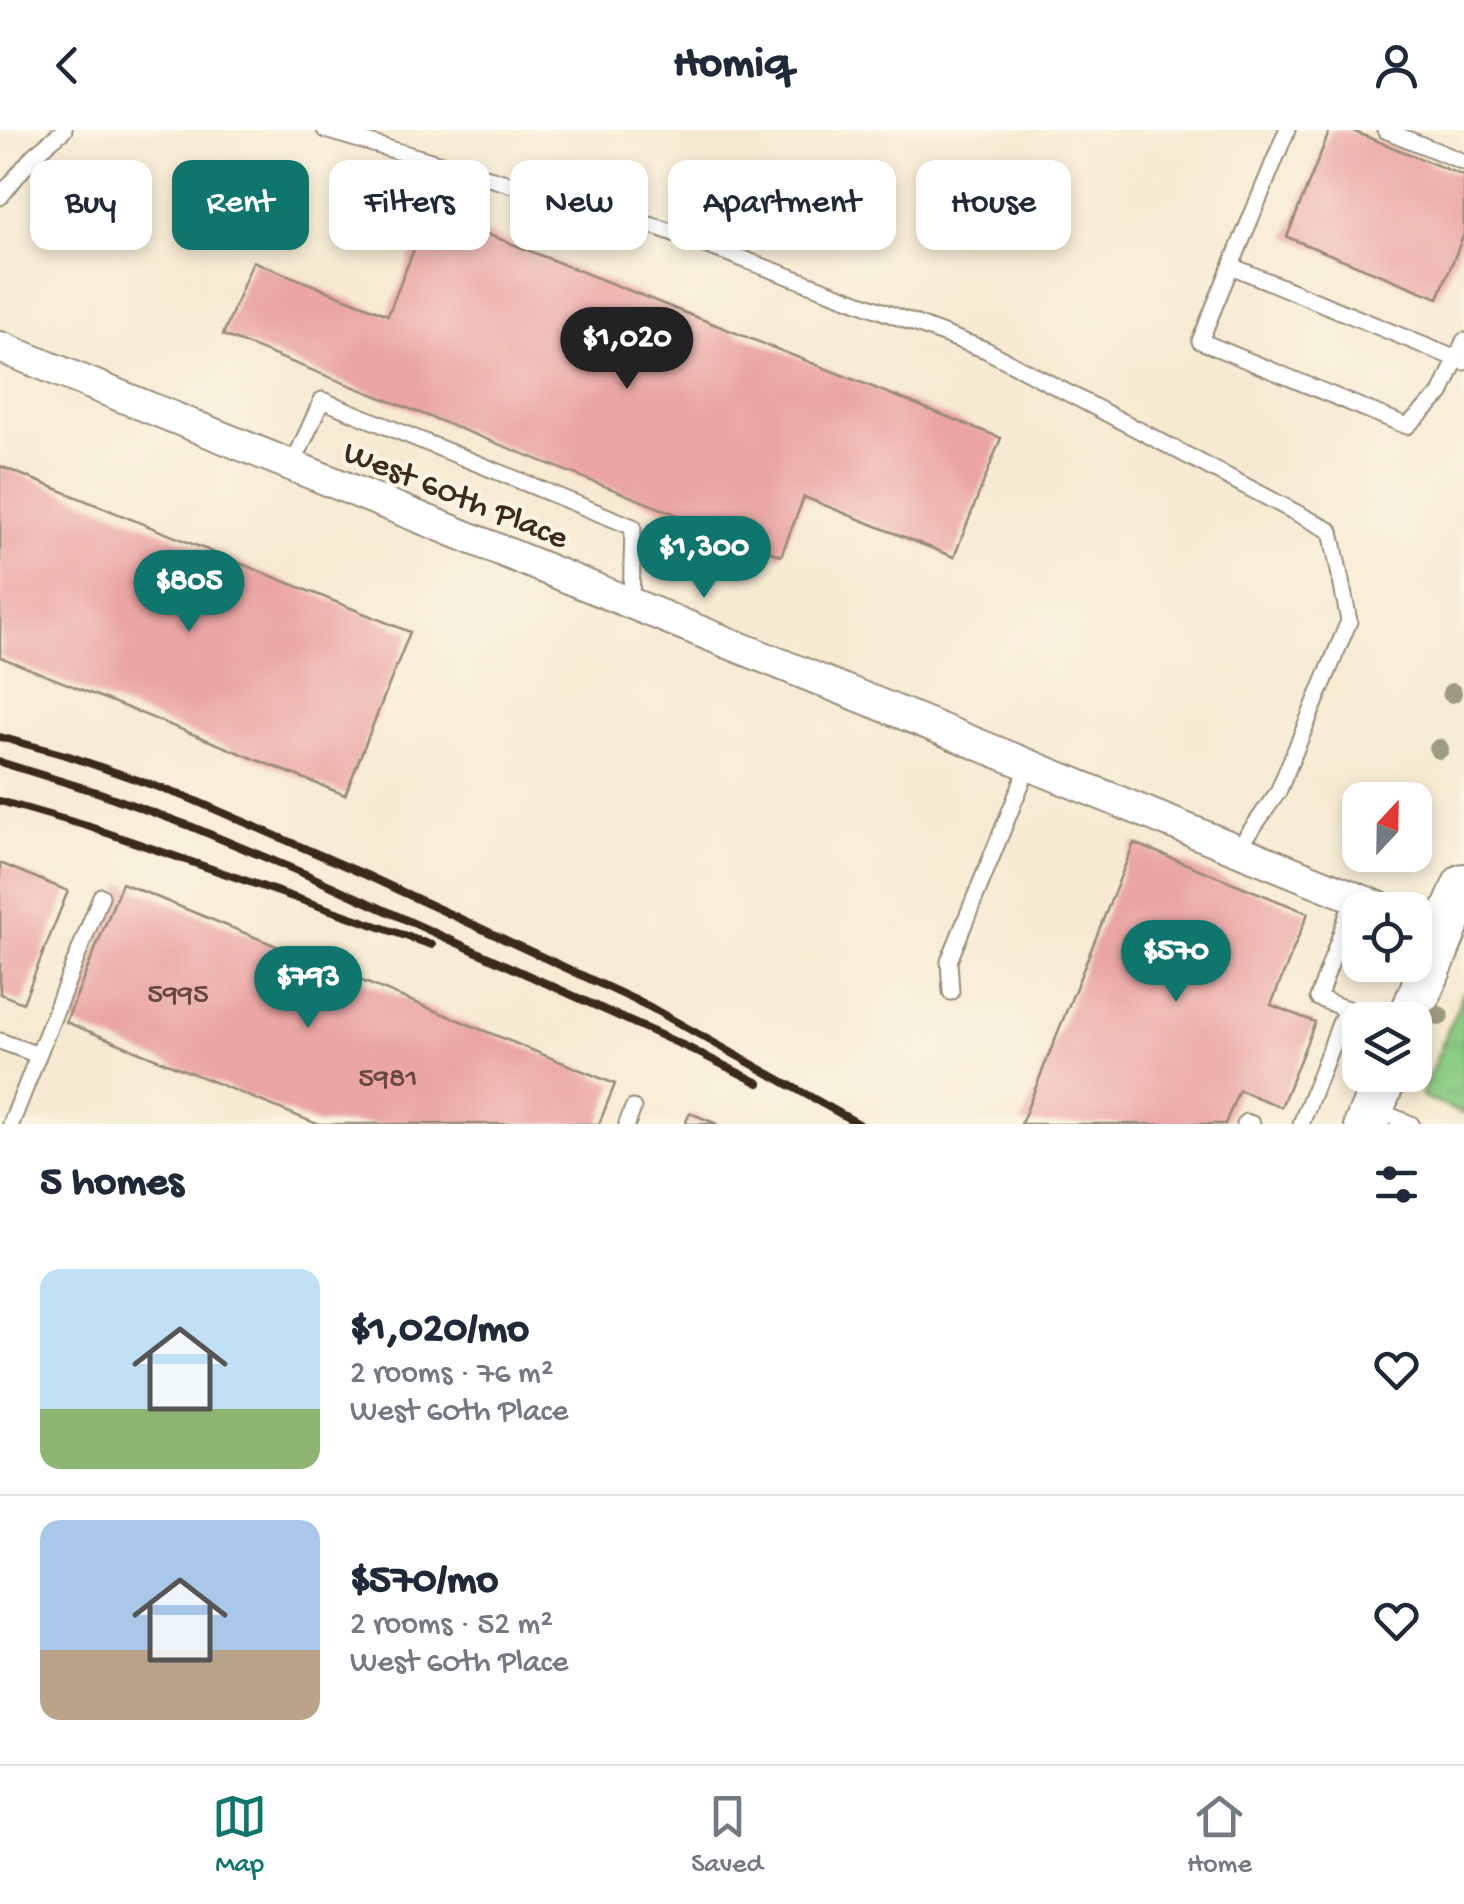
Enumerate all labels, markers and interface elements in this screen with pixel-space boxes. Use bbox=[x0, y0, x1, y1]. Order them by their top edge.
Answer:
icon: back bbox=[40, 38, 95, 93]
icon: person bbox=[1369, 38, 1424, 93]
text: Homiq bbox=[673, 39, 791, 92]
chip: Buy bbox=[30, 160, 152, 250]
chip: Rent bbox=[172, 160, 309, 250]
chip: Filters bbox=[329, 160, 490, 250]
chip: New bbox=[510, 160, 648, 250]
chip: Apartment bbox=[668, 160, 896, 250]
chip: House bbox=[916, 160, 1071, 250]
pin: $1,020 bbox=[546, 307, 708, 392]
text: $1,020 bbox=[582, 320, 672, 358]
street label: West 60th Place bbox=[337, 433, 574, 561]
pin: $1,300 bbox=[623, 516, 785, 601]
text: $1,300 bbox=[659, 529, 749, 567]
pin: $805 bbox=[130, 550, 248, 635]
text: $805 bbox=[156, 563, 222, 601]
north arrow bbox=[1342, 782, 1432, 872]
map controls bbox=[1342, 782, 1432, 1092]
button: locate bbox=[1342, 892, 1432, 982]
pin: $570 bbox=[1117, 920, 1235, 1005]
text: $570 bbox=[1143, 933, 1209, 971]
pin: $793 bbox=[249, 946, 367, 1031]
text: $793 bbox=[276, 959, 340, 997]
house number: 5995 bbox=[147, 979, 209, 1014]
button: layers bbox=[1342, 1002, 1432, 1092]
house number: 5981 bbox=[358, 1063, 418, 1098]
icon: filters bbox=[1369, 1157, 1424, 1212]
text: 5 homes bbox=[40, 1160, 183, 1209]
text: $1,020/mo bbox=[350, 1307, 529, 1356]
icon: home bbox=[120, 1309, 240, 1429]
icon: heart bbox=[1369, 1342, 1424, 1397]
text: 2 rooms · 76 m² bbox=[350, 1356, 553, 1394]
text: West 60th Place bbox=[350, 1394, 568, 1432]
text: $570/mo bbox=[350, 1558, 498, 1607]
icon: home bbox=[120, 1560, 240, 1680]
icon: heart bbox=[1369, 1593, 1424, 1648]
text: 2 rooms · 52 m² bbox=[350, 1607, 553, 1645]
text: West 60th Place bbox=[350, 1645, 568, 1683]
tab: Map bbox=[212, 1789, 267, 1882]
tab: Saved bbox=[691, 1789, 763, 1882]
tab: Home bbox=[1187, 1789, 1252, 1882]

